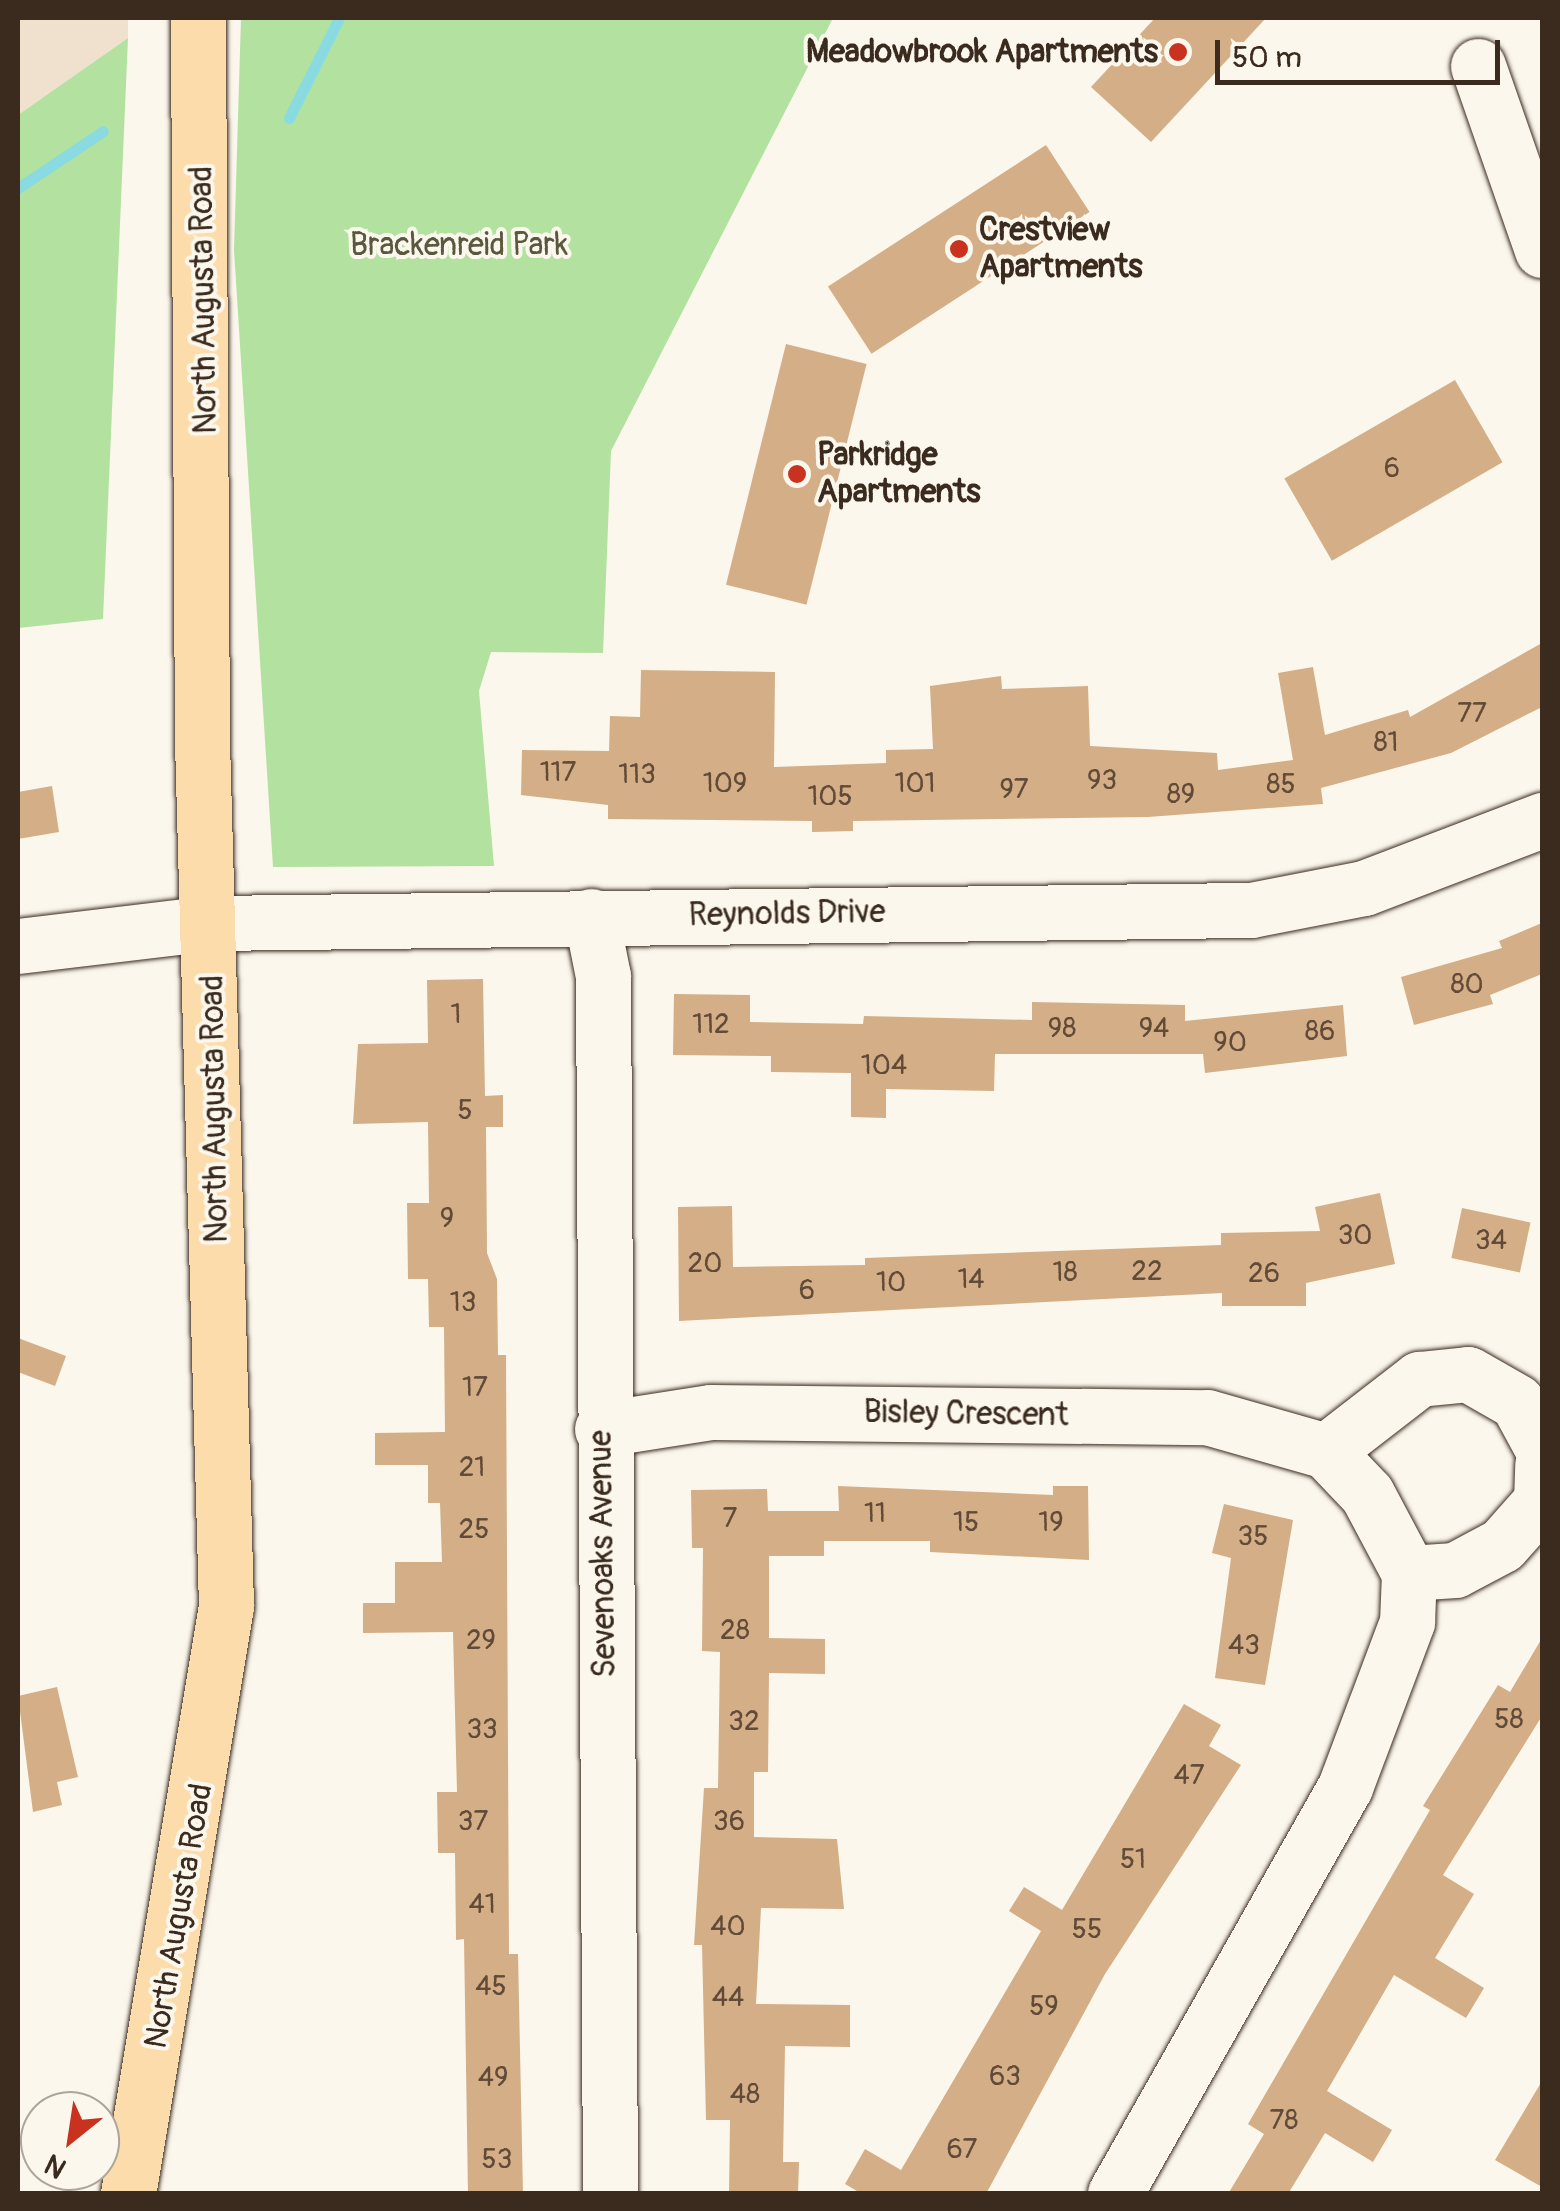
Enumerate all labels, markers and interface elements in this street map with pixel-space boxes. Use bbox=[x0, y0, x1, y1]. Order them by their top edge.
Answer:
scale bar bbox=[1220, 20, 1505, 82]
place label: Meadowbrook Apartments bbox=[806, 33, 1158, 71]
text: 50 m bbox=[1232, 39, 1302, 76]
marker: Meadowbrook Apartments bbox=[1167, 41, 1189, 63]
street label: North Augusta Road bbox=[182, 166, 226, 434]
place label: Crestview Apartments bbox=[979, 212, 1143, 287]
park label: Brackenreid Park bbox=[350, 226, 568, 264]
marker: Crestview Apartments bbox=[948, 238, 970, 260]
place label: Parkridge Apartments bbox=[817, 437, 981, 512]
house number: 6 bbox=[1384, 452, 1400, 486]
marker: Parkridge Apartments bbox=[786, 463, 808, 485]
house number: 77 bbox=[1457, 697, 1487, 731]
house number: 81 bbox=[1373, 726, 1399, 760]
house number: 117 bbox=[540, 756, 576, 790]
house number: 113 bbox=[618, 758, 656, 792]
house number: 93 bbox=[1087, 764, 1117, 798]
house number: 109 bbox=[703, 767, 747, 801]
house number: 101 bbox=[894, 767, 936, 801]
house number: 85 bbox=[1266, 768, 1296, 802]
house number: 97 bbox=[999, 773, 1029, 807]
house number: 89 bbox=[1167, 778, 1195, 812]
house number: 105 bbox=[807, 780, 853, 814]
street label: Reynolds Drive bbox=[688, 893, 886, 935]
house number: 80 bbox=[1450, 968, 1484, 1002]
street label: North Augusta Road bbox=[193, 975, 237, 1243]
house number: 1 bbox=[451, 998, 461, 1032]
house number: 112 bbox=[692, 1008, 730, 1042]
house number: 98 bbox=[1048, 1012, 1076, 1046]
house number: 94 bbox=[1139, 1012, 1169, 1046]
house number: 86 bbox=[1305, 1015, 1335, 1049]
house number: 90 bbox=[1213, 1026, 1247, 1060]
house number: 104 bbox=[861, 1049, 907, 1083]
house number: 5 bbox=[457, 1094, 473, 1128]
house number: 9 bbox=[440, 1202, 454, 1236]
house number: 30 bbox=[1338, 1219, 1372, 1253]
house number: 34 bbox=[1475, 1224, 1507, 1258]
house number: 20 bbox=[688, 1247, 722, 1281]
house number: 22 bbox=[1131, 1255, 1163, 1289]
house number: 18 bbox=[1052, 1256, 1078, 1290]
house number: 26 bbox=[1248, 1257, 1280, 1291]
house number: 14 bbox=[957, 1263, 985, 1297]
house number: 10 bbox=[876, 1266, 906, 1300]
house number: 6 bbox=[799, 1274, 815, 1308]
house number: 13 bbox=[450, 1286, 476, 1320]
house number: 17 bbox=[462, 1371, 488, 1405]
street label: Bisley Crescent bbox=[863, 1393, 1069, 1435]
street label: Sevenoaks Avenue bbox=[582, 1430, 624, 1678]
house number: 21 bbox=[459, 1451, 485, 1485]
house number: 11 bbox=[864, 1497, 886, 1531]
house number: 7 bbox=[723, 1502, 737, 1536]
house number: 15 bbox=[953, 1506, 979, 1540]
house number: 19 bbox=[1038, 1506, 1064, 1540]
house number: 25 bbox=[459, 1513, 489, 1547]
house number: 35 bbox=[1238, 1520, 1268, 1554]
house number: 28 bbox=[720, 1614, 750, 1648]
house number: 29 bbox=[466, 1624, 496, 1658]
house number: 43 bbox=[1228, 1629, 1260, 1663]
house number: 58 bbox=[1494, 1703, 1524, 1737]
house number: 32 bbox=[728, 1705, 760, 1739]
house number: 33 bbox=[466, 1713, 498, 1747]
house number: 47 bbox=[1173, 1759, 1205, 1793]
street label: North Augusta Road bbox=[137, 1781, 221, 2051]
house number: 37 bbox=[458, 1805, 488, 1839]
house number: 36 bbox=[713, 1805, 745, 1839]
house number: 51 bbox=[1120, 1843, 1146, 1877]
house number: 41 bbox=[468, 1888, 496, 1922]
house number: 40 bbox=[710, 1910, 746, 1944]
house number: 55 bbox=[1072, 1913, 1102, 1947]
house number: 45 bbox=[475, 1970, 507, 2004]
house number: 44 bbox=[712, 1981, 744, 2015]
house number: 59 bbox=[1029, 1990, 1059, 2024]
house number: 63 bbox=[989, 2060, 1021, 2094]
house number: 49 bbox=[478, 2061, 508, 2095]
house number: 48 bbox=[730, 2078, 760, 2112]
north arrow bbox=[20, 2091, 120, 2191]
house number: 78 bbox=[1270, 2104, 1298, 2138]
house number: 67 bbox=[947, 2133, 977, 2167]
house number: 53 bbox=[482, 2143, 512, 2177]
text: N bbox=[39, 2146, 73, 2186]

